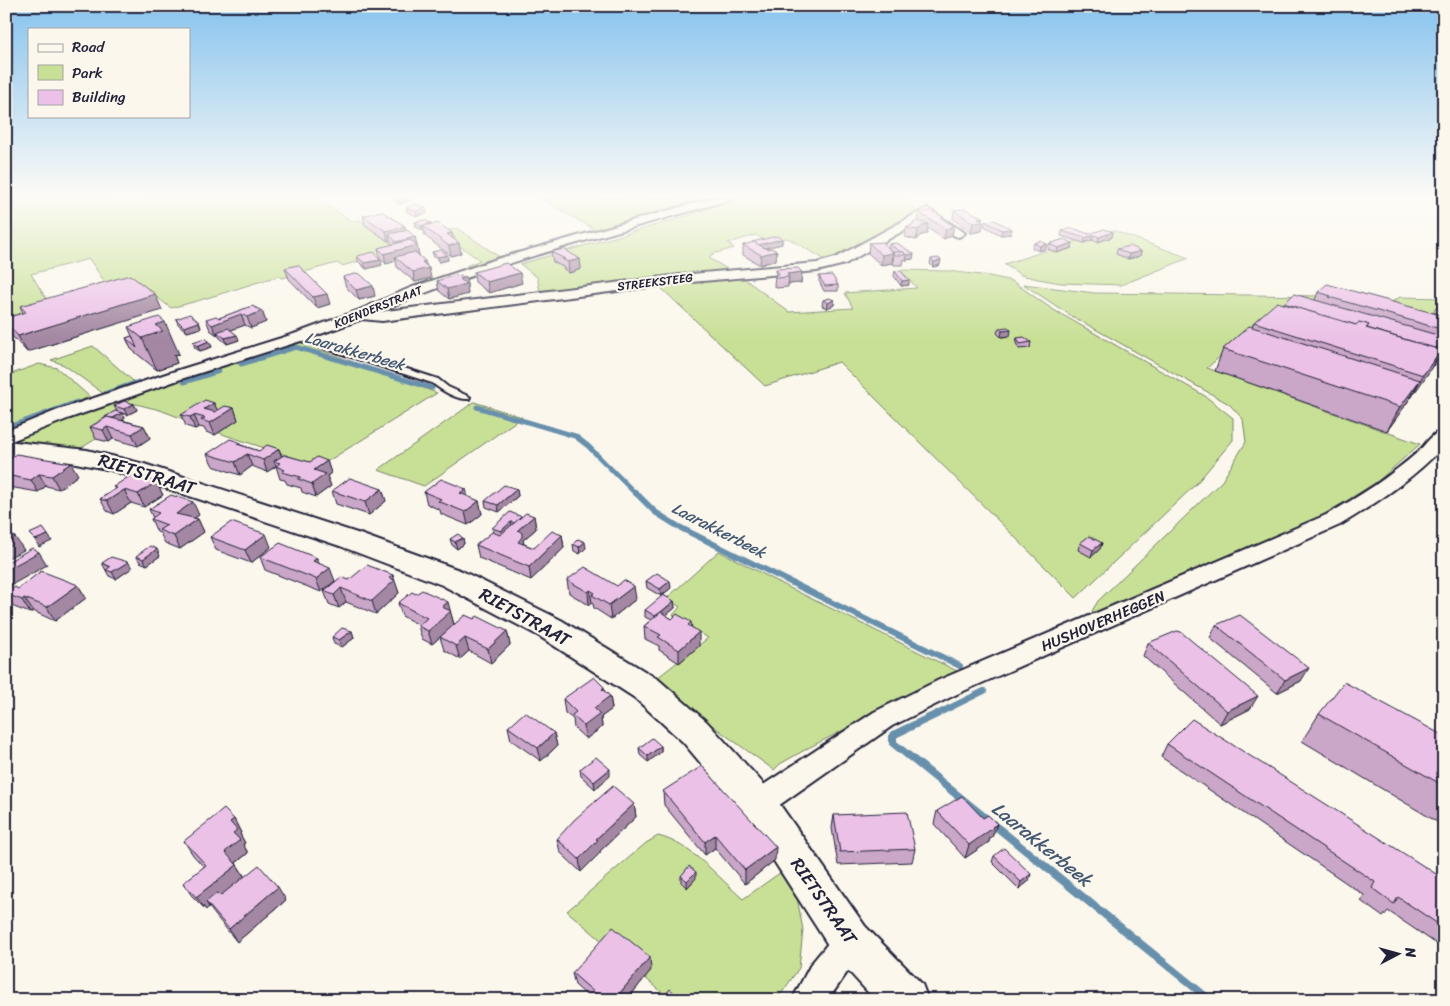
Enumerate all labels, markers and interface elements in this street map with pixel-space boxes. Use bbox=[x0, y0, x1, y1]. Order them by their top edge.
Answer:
legend bbox=[28, 28, 190, 118]
text: Road bbox=[72, 34, 105, 60]
text: Park bbox=[72, 60, 103, 86]
text: Building bbox=[72, 84, 126, 110]
street label: STREEKSTEEG bbox=[616, 266, 695, 298]
street label: KOENDERSTRAAT bbox=[330, 279, 426, 335]
water label: Laarakkerbeek bbox=[302, 323, 410, 380]
street label: RIETSTRAAT bbox=[94, 444, 201, 504]
water label: Laarakkerbeek bbox=[667, 494, 773, 567]
street label: RIETSTRAAT bbox=[473, 579, 578, 656]
street label: HUSHOVERHEGGEN bbox=[1037, 583, 1170, 659]
water label: Laarakkerbeek bbox=[984, 793, 1101, 896]
street label: RIETSTRAAT bbox=[782, 851, 867, 952]
north arrow bbox=[1372, 928, 1422, 978]
text: N bbox=[1397, 946, 1423, 959]

